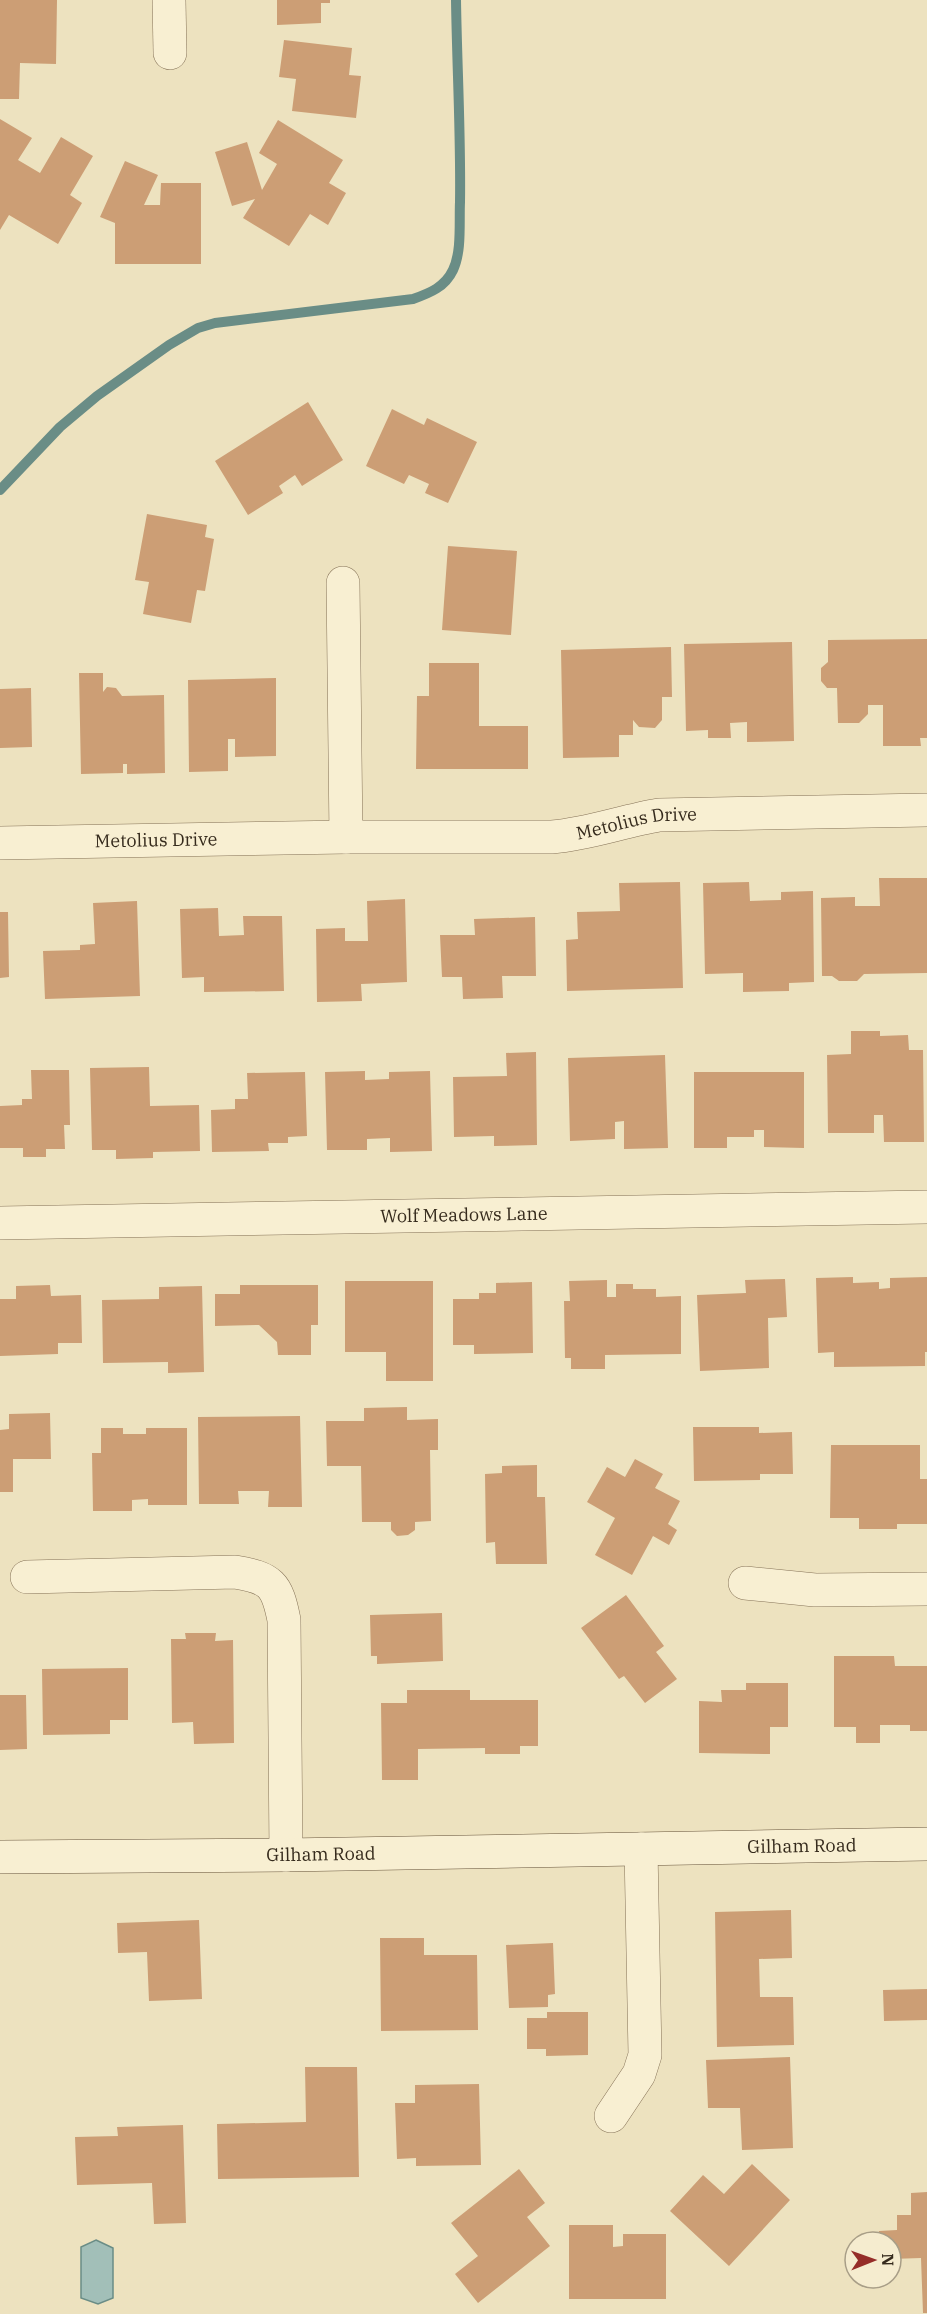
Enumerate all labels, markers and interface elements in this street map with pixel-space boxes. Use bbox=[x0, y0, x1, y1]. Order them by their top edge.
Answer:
street label: Metolius Drive bbox=[574, 802, 697, 845]
street label: Metolius Drive bbox=[94, 827, 217, 852]
street label: Wolf Meadows Lane bbox=[380, 1202, 548, 1227]
street label: Gilham Road bbox=[747, 1833, 857, 1858]
street label: Gilham Road bbox=[266, 1841, 376, 1866]
north arrow bbox=[843, 2230, 903, 2290]
text: N bbox=[878, 2253, 898, 2266]

